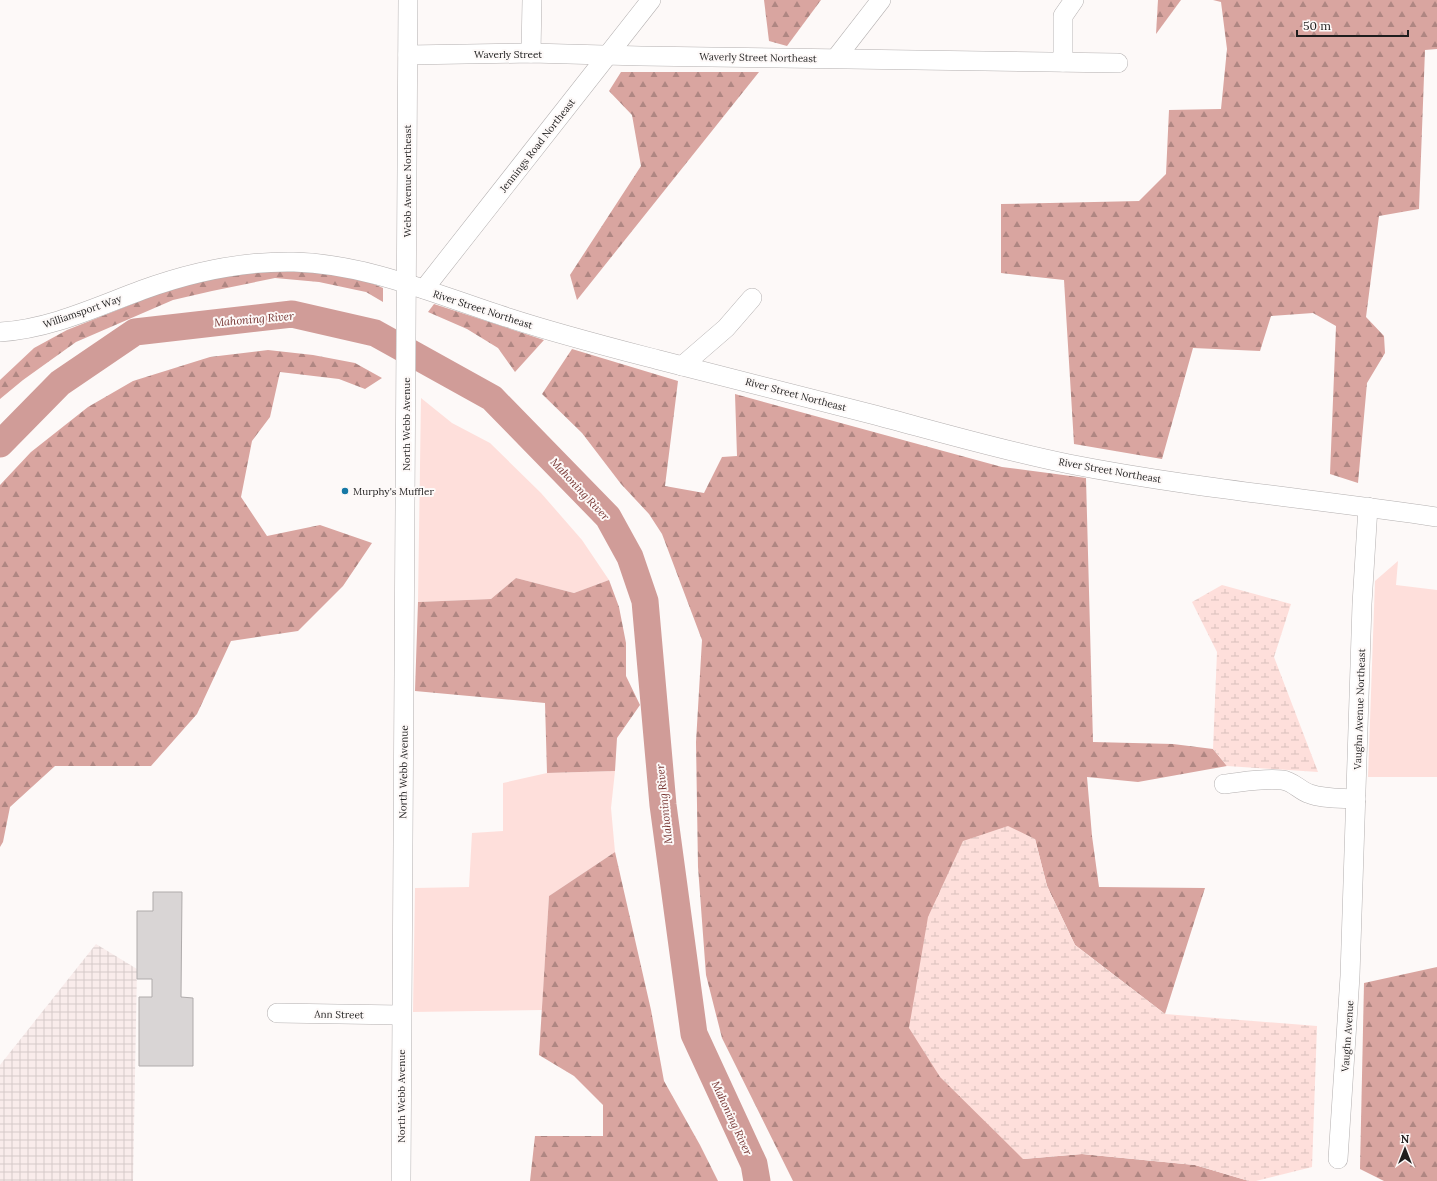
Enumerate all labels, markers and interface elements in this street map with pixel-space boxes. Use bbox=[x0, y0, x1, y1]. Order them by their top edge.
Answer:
scale bar bbox=[1297, 12, 1408, 38]
text: 50 m bbox=[1303, 18, 1331, 33]
street label: Waverly Street bbox=[474, 48, 542, 61]
street label: Waverly Street Northeast bbox=[699, 50, 817, 65]
street label: Jennings Road Northeast bbox=[496, 96, 578, 196]
street label: Webb Avenue Northeast bbox=[401, 125, 414, 237]
street label: River Street Northeast bbox=[431, 287, 534, 332]
street label: Williamsport Way bbox=[41, 292, 124, 331]
water label: Mahoning River bbox=[213, 308, 296, 329]
street label: River Street Northeast bbox=[744, 375, 848, 414]
street label: North Webb Avenue bbox=[400, 377, 413, 471]
water label: Mahoning River bbox=[548, 455, 613, 524]
street label: River Street Northeast bbox=[1058, 455, 1162, 486]
place label: Murphy's Muffler bbox=[353, 485, 434, 498]
marker: Murphy's Muffler bbox=[340, 486, 350, 496]
street label: Vaughn Avenue Northeast bbox=[1351, 648, 1368, 771]
street label: North Webb Avenue bbox=[396, 725, 411, 819]
water label: Mahoning River bbox=[653, 762, 675, 845]
street label: Vaughn Avenue bbox=[1338, 999, 1357, 1073]
street label: Ann Street bbox=[313, 1008, 364, 1021]
street label: North Webb Avenue bbox=[395, 1049, 408, 1143]
water label: Mahoning River bbox=[709, 1079, 756, 1158]
north arrow bbox=[1385, 1129, 1425, 1169]
text: N bbox=[1401, 1132, 1410, 1146]

